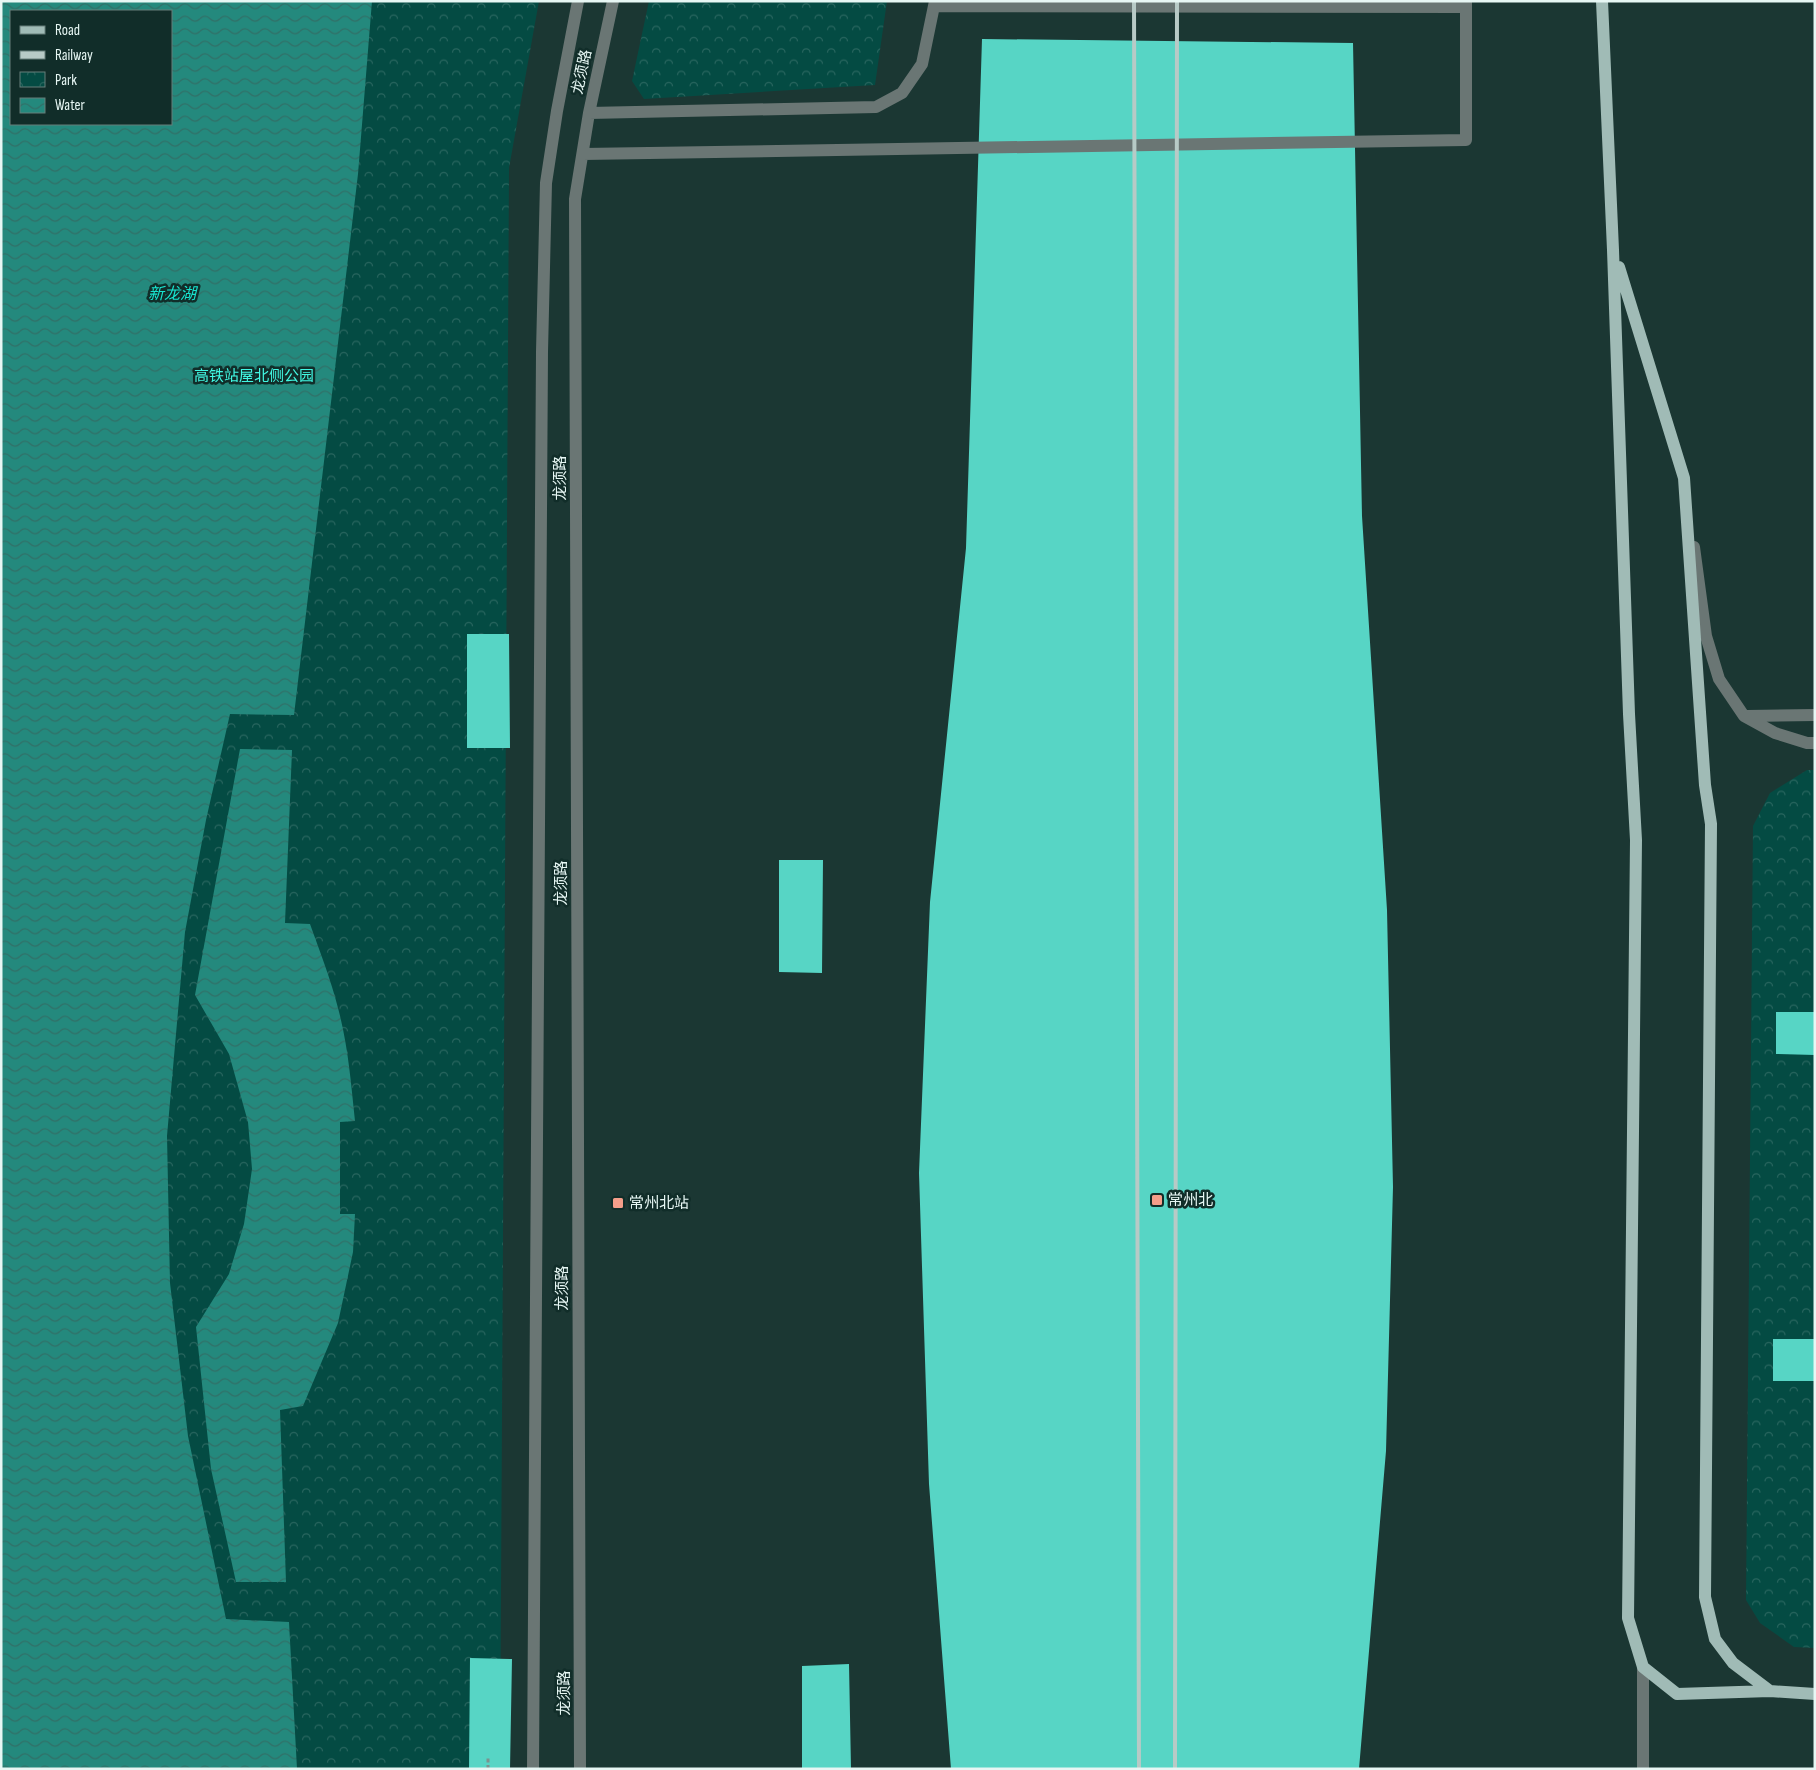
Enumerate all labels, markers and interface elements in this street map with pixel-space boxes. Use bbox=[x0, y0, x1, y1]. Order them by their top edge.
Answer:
legend bbox=[10, 10, 172, 125]
text: Road bbox=[55, 21, 80, 40]
text: Railway bbox=[55, 46, 93, 65]
street label: 龙须路 bbox=[568, 48, 596, 96]
text: Park bbox=[55, 71, 77, 90]
text: Water bbox=[55, 96, 86, 115]
water label: 新龙湖 bbox=[148, 285, 199, 304]
park label: 高铁站屋北侧公园 bbox=[194, 367, 314, 386]
street label: 龙须路 bbox=[551, 455, 570, 501]
street label: 龙须路 bbox=[552, 860, 571, 906]
place label: 常州北 bbox=[1168, 1191, 1213, 1210]
marker: 常州北 bbox=[1150, 1193, 1164, 1207]
place label: 常州北站 bbox=[629, 1194, 689, 1213]
marker: 常州北站 bbox=[611, 1196, 625, 1210]
street label: 龙须路 bbox=[553, 1265, 572, 1311]
street label: 龙须路 bbox=[555, 1670, 574, 1716]

